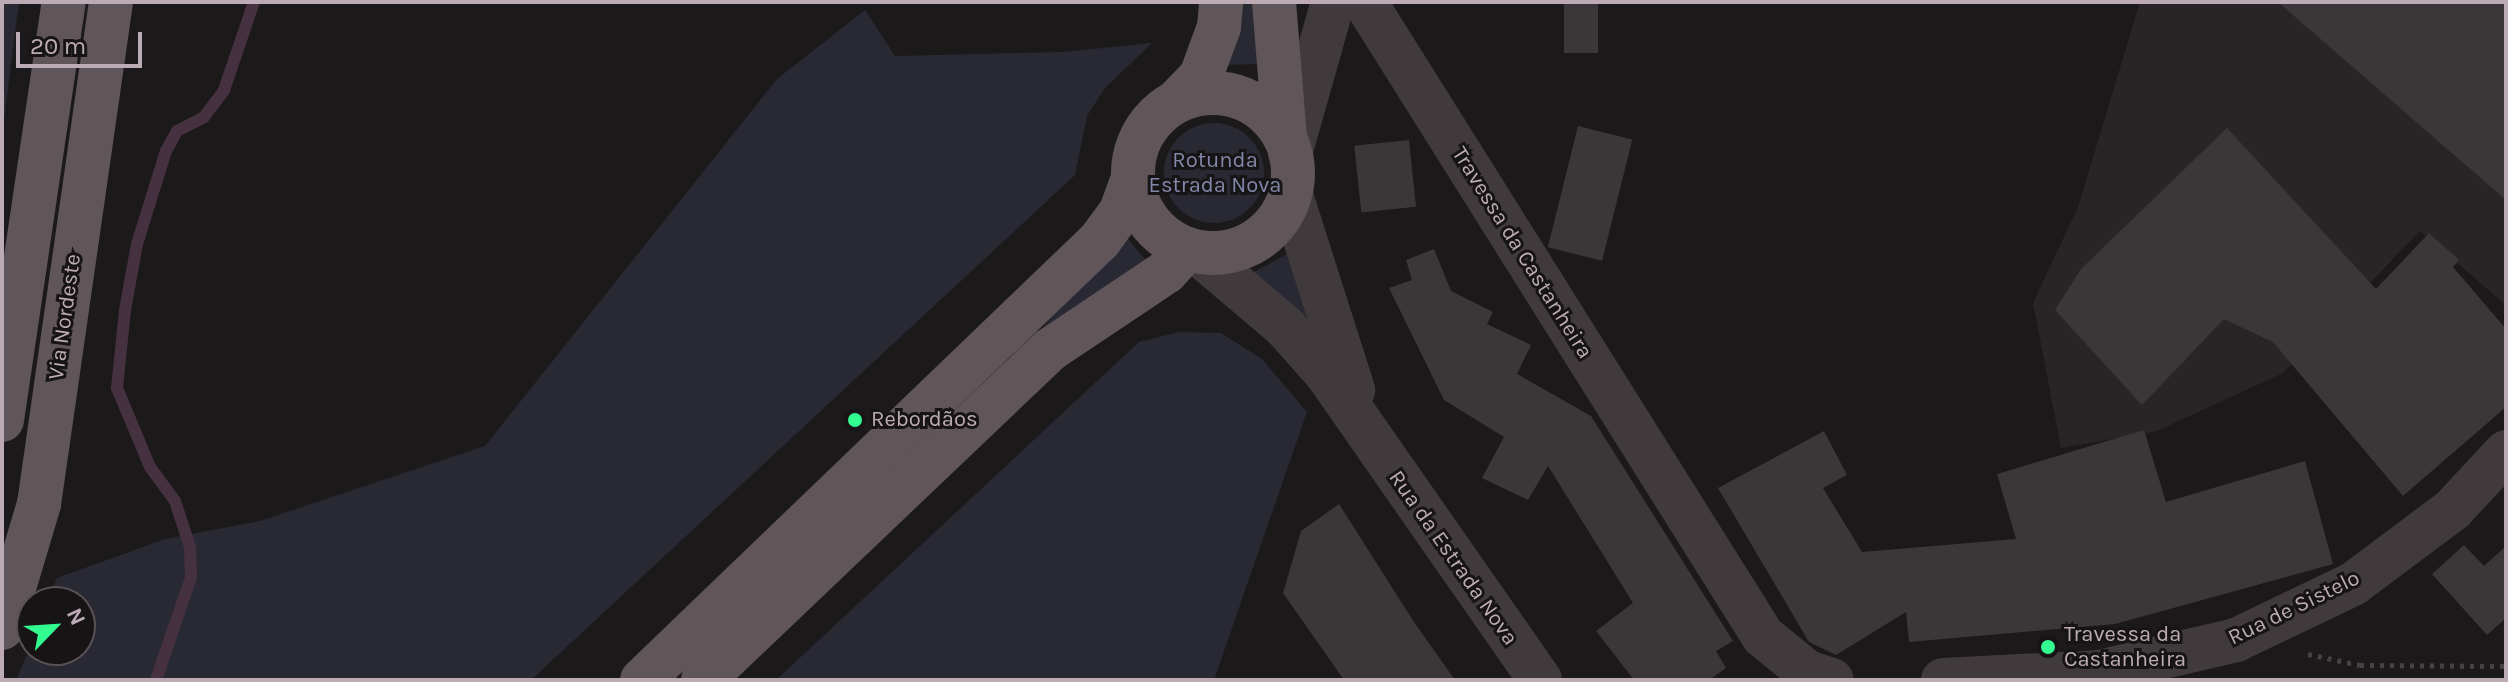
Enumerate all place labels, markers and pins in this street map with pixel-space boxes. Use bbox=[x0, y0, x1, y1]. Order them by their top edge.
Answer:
place label: Rebordãos bbox=[871, 407, 978, 433]
marker: Rebordãos bbox=[846, 411, 864, 429]
place label: Travessa da Castanheira bbox=[2064, 621, 2186, 672]
marker: Travessa da Castanheira bbox=[2039, 638, 2057, 656]

